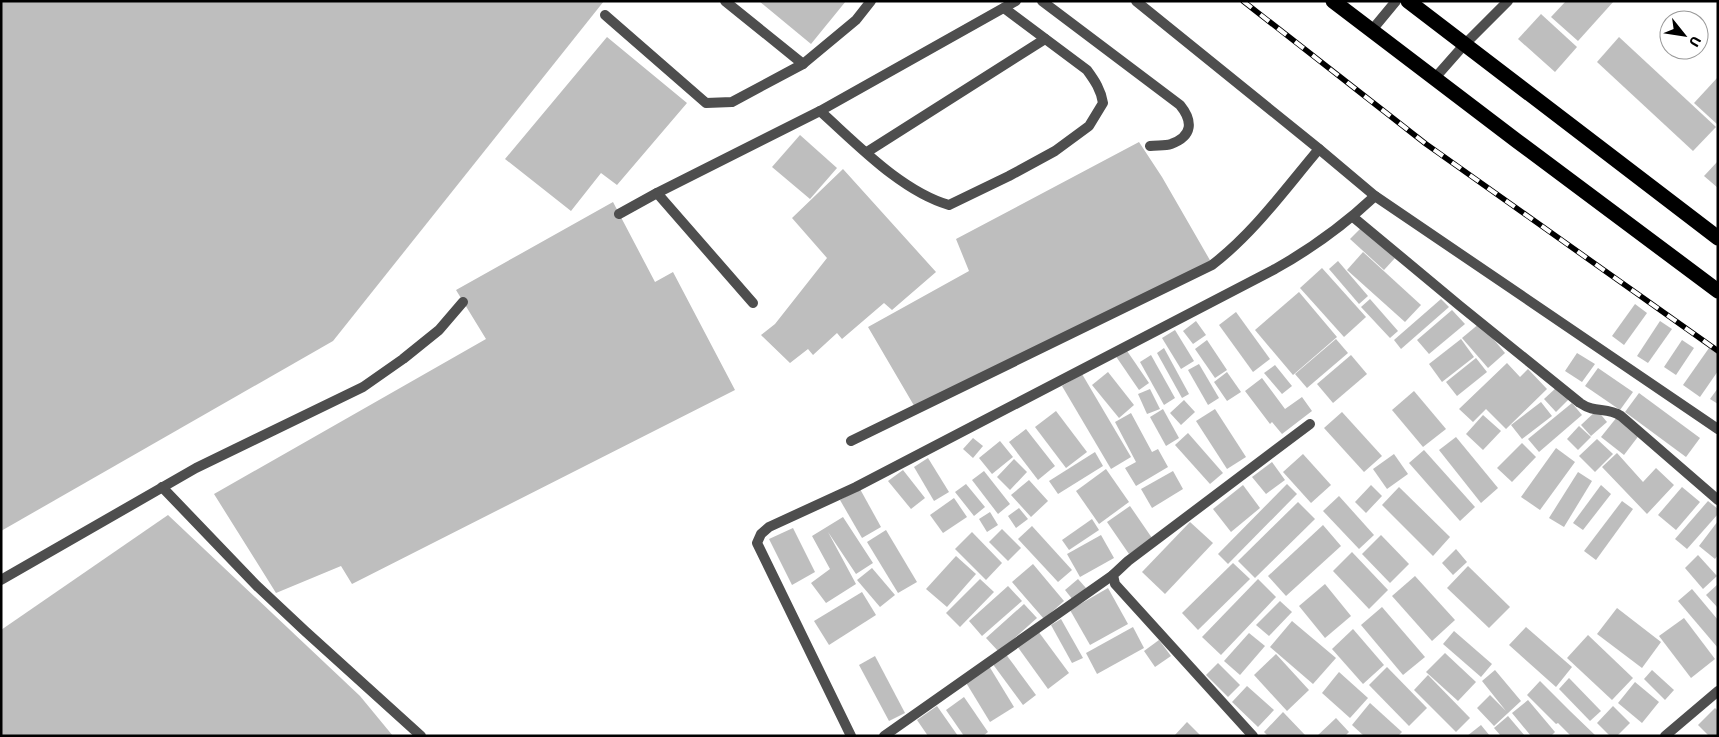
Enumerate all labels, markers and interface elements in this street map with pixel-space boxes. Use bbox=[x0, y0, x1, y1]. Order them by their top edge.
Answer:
north arrow bbox=[1659, 10, 1709, 60]
text: U bbox=[1685, 33, 1705, 50]

